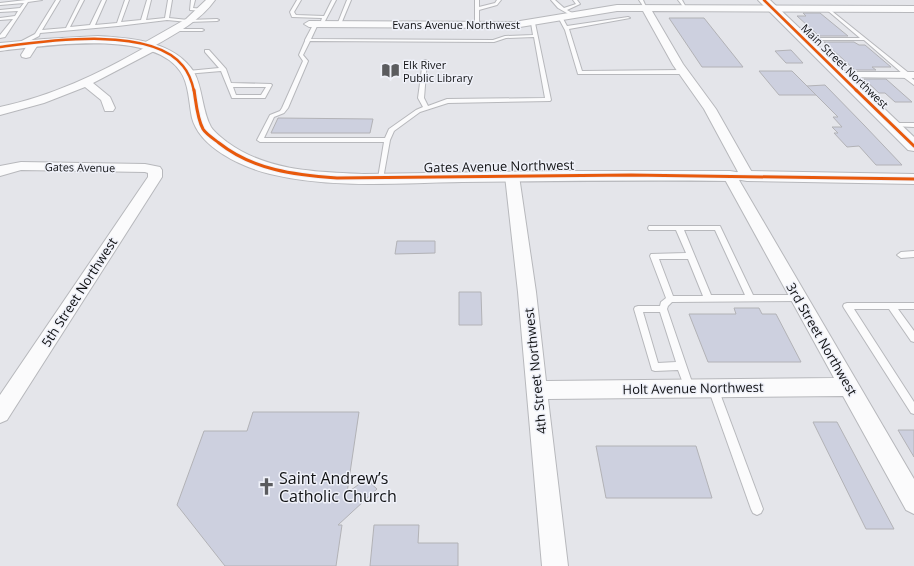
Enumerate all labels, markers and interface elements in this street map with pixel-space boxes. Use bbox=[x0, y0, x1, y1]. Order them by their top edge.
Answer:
street label: Evans Avenue Northwest bbox=[392, 17, 520, 32]
street label: Main Street Northwest bbox=[798, 20, 892, 112]
place label: Elk River Public Library bbox=[403, 57, 473, 85]
library icon: Elk River Public Library bbox=[380, 60, 400, 80]
street label: Gates Avenue Northwest bbox=[424, 156, 575, 176]
street label: Gates Avenue bbox=[45, 159, 115, 175]
street label: 5th Street Northwest bbox=[37, 234, 121, 350]
street label: 3rd Street Northwest bbox=[782, 279, 862, 399]
street label: 4th Street Northwest bbox=[519, 307, 551, 435]
street label: Holt Avenue Northwest bbox=[622, 378, 764, 398]
place label: Saint Andrew’s Catholic Church bbox=[279, 467, 397, 507]
church icon: Saint Andrew’s Catholic Church bbox=[256, 477, 276, 497]

